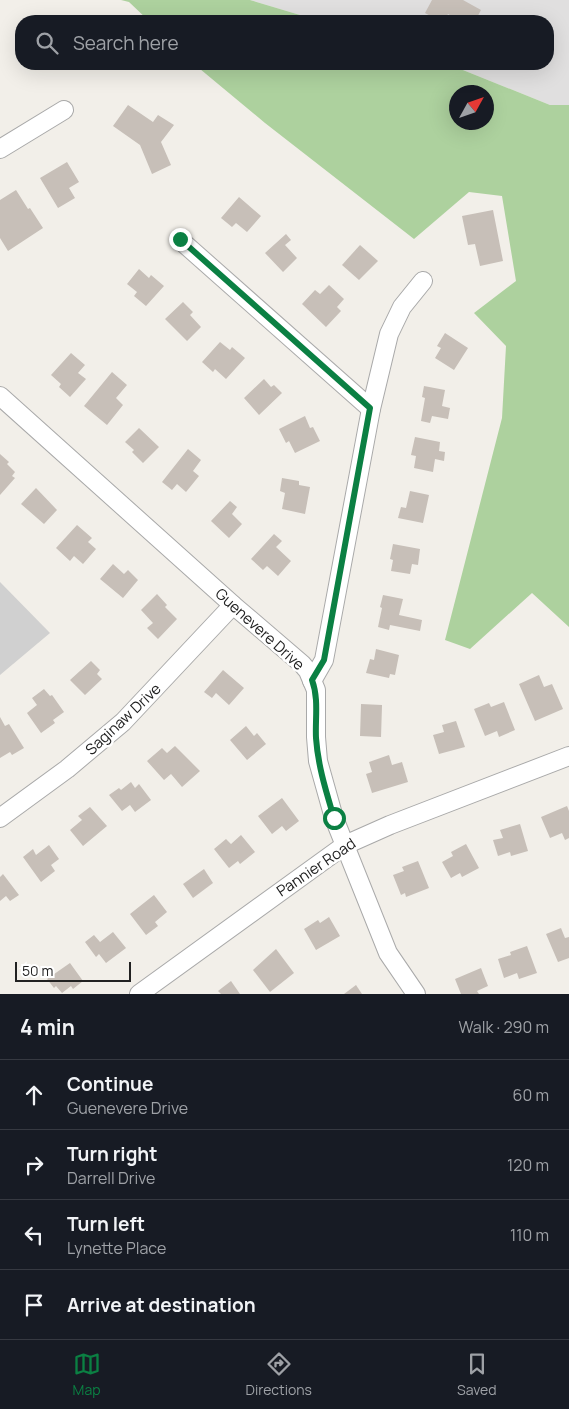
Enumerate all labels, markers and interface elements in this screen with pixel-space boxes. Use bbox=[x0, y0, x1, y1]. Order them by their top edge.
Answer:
search box bbox=[15, 15, 554, 70]
icon: search bbox=[33, 29, 61, 57]
text: Search here bbox=[73, 30, 179, 56]
north arrow bbox=[449, 85, 494, 130]
route end bbox=[169, 228, 192, 251]
street label: Guenevere Drive bbox=[211, 583, 309, 675]
street label: Saginaw Drive bbox=[81, 678, 166, 760]
route start bbox=[323, 807, 346, 830]
street label: Pannier Road bbox=[272, 833, 360, 901]
scale bar bbox=[15, 959, 131, 982]
text: 50 m bbox=[22, 961, 53, 980]
text: 4 min bbox=[20, 1013, 75, 1041]
text: Walk · 290 m bbox=[459, 1016, 549, 1038]
text: Continue bbox=[67, 1071, 153, 1097]
icon: ahead bbox=[20, 1081, 48, 1109]
text: 60 m bbox=[513, 1084, 549, 1106]
text: Guenevere Drive bbox=[67, 1097, 188, 1119]
text: Turn right bbox=[67, 1141, 157, 1167]
icon: right bbox=[20, 1151, 48, 1179]
text: 120 m bbox=[507, 1154, 549, 1176]
text: Darrell Drive bbox=[67, 1167, 155, 1189]
text: Turn left bbox=[67, 1211, 145, 1237]
icon: left bbox=[20, 1221, 48, 1249]
text: 110 m bbox=[510, 1224, 549, 1246]
text: Lynette Place bbox=[67, 1237, 166, 1259]
icon: arrive bbox=[20, 1291, 48, 1319]
text: Arrive at destination bbox=[67, 1292, 256, 1318]
tab: Map bbox=[73, 1350, 101, 1399]
tab: Directions bbox=[246, 1350, 312, 1399]
tab: Saved bbox=[457, 1350, 496, 1399]

